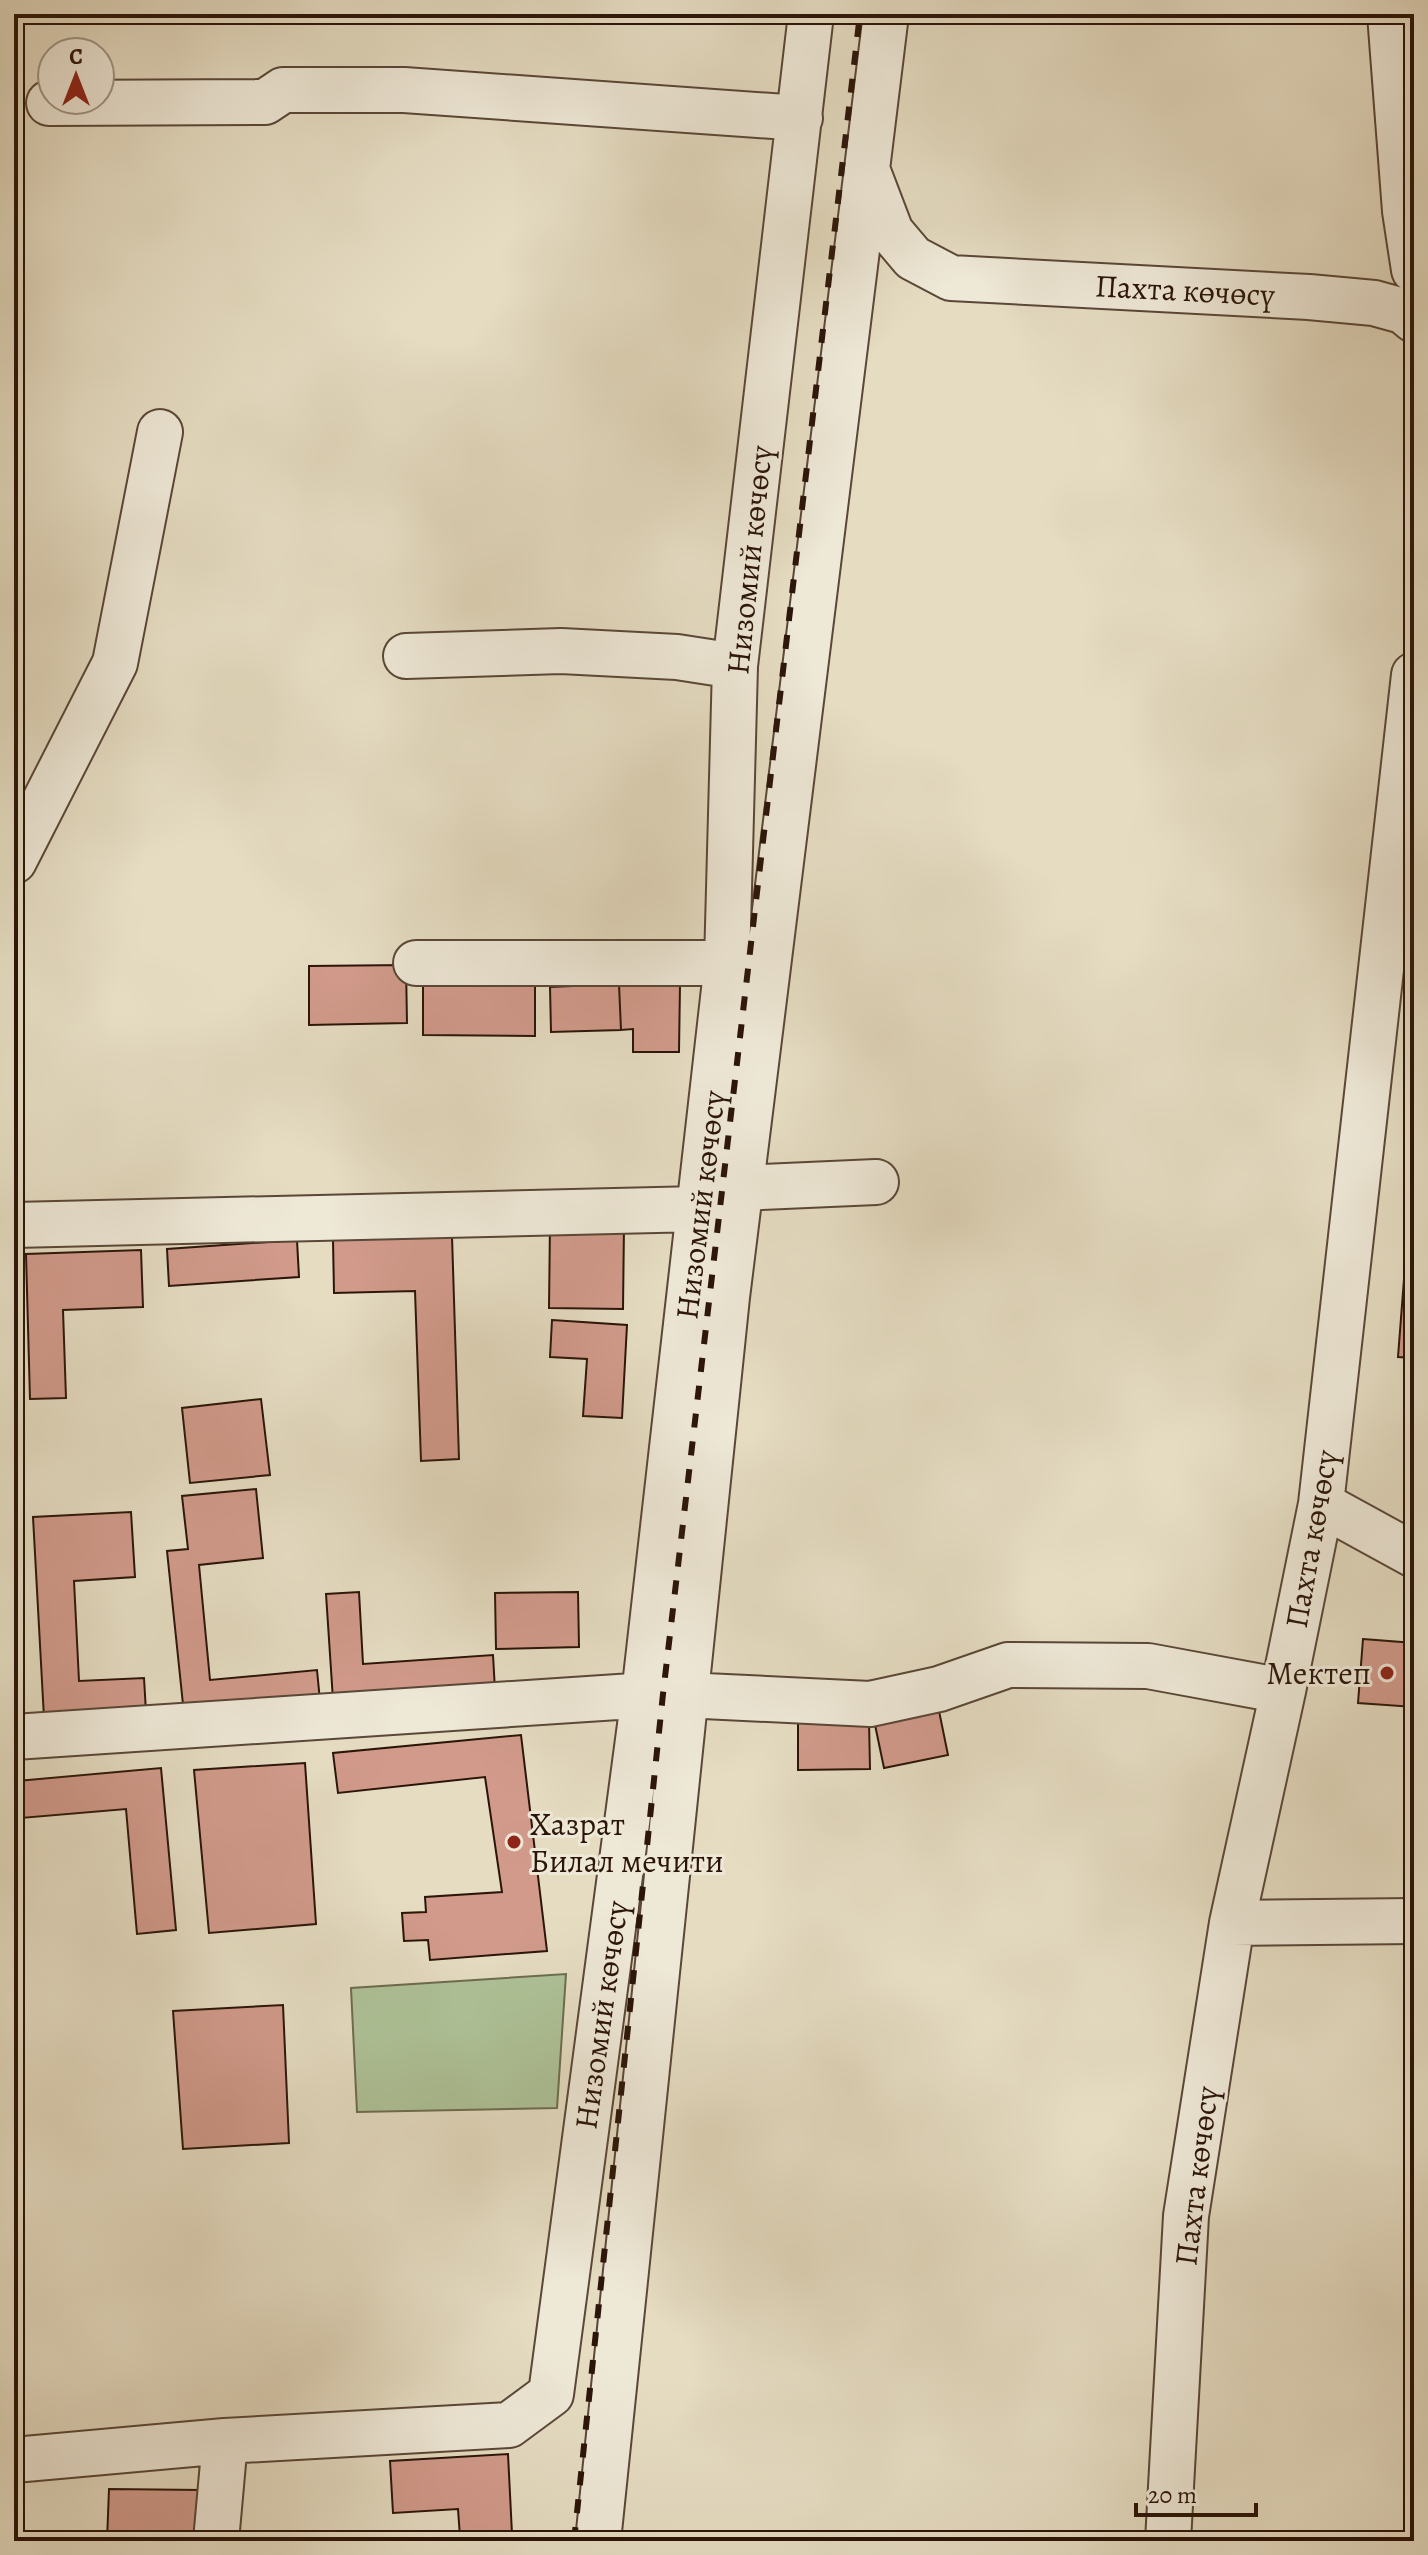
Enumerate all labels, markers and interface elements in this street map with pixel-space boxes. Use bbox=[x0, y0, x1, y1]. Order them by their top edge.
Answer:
north arrow bbox=[36, 36, 116, 116]
text: С bbox=[69, 42, 83, 72]
street label: Пахта көчөсү bbox=[1094, 263, 1277, 317]
street label: Низомий көчөсү bbox=[715, 443, 783, 677]
street label: Низомий көчөсү bbox=[664, 1088, 736, 1322]
street label: Пахта көчөсү bbox=[1274, 1446, 1348, 1632]
place label: Мектеп bbox=[1266, 1651, 1371, 1695]
marker: Мектеп bbox=[1378, 1664, 1396, 1682]
place label: Хазрат Билал мечити bbox=[530, 1802, 724, 1883]
marker: Хазрат Билал мечити bbox=[505, 1833, 523, 1851]
street label: Низомий көчөсү bbox=[563, 1898, 639, 2132]
street label: Пахта көчөсү bbox=[1163, 2083, 1229, 2268]
scale bar bbox=[1136, 2467, 1256, 2517]
text: 20 m bbox=[1148, 2479, 1197, 2511]

